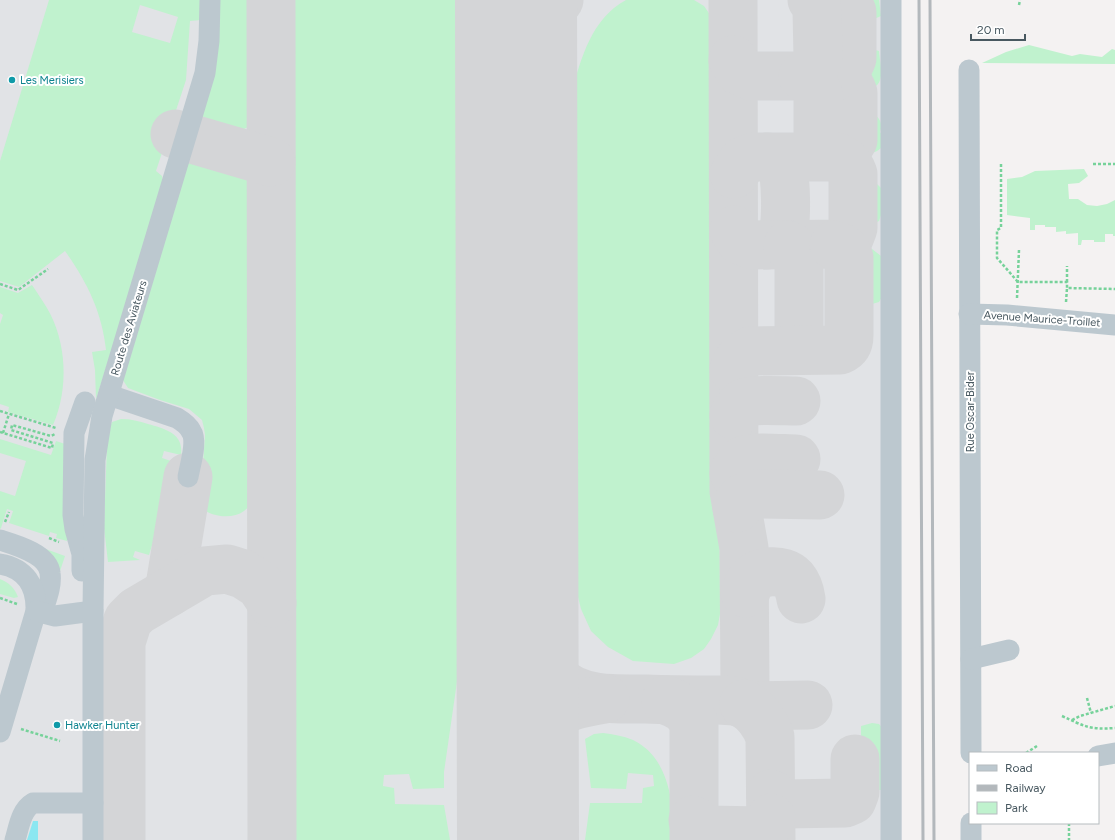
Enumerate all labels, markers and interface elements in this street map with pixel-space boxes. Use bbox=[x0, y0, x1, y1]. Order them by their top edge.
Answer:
scale bar bbox=[971, 16, 1025, 42]
text: 20 m bbox=[977, 23, 1005, 37]
place label: Les Merisiers bbox=[20, 74, 84, 87]
marker: Les Merisiers bbox=[7, 75, 17, 85]
street label: Route des Aviateurs bbox=[108, 279, 150, 377]
street label: Avenue Maurice-Troillet bbox=[983, 308, 1101, 330]
street label: Rue Oscar-Bider bbox=[964, 371, 977, 452]
place label: Hawker Hunter bbox=[65, 719, 140, 732]
marker: Hawker Hunter bbox=[52, 720, 62, 730]
legend bbox=[969, 752, 1099, 824]
text: Road bbox=[1005, 761, 1033, 775]
text: Railway bbox=[1005, 781, 1046, 795]
text: Park bbox=[1005, 801, 1028, 815]

